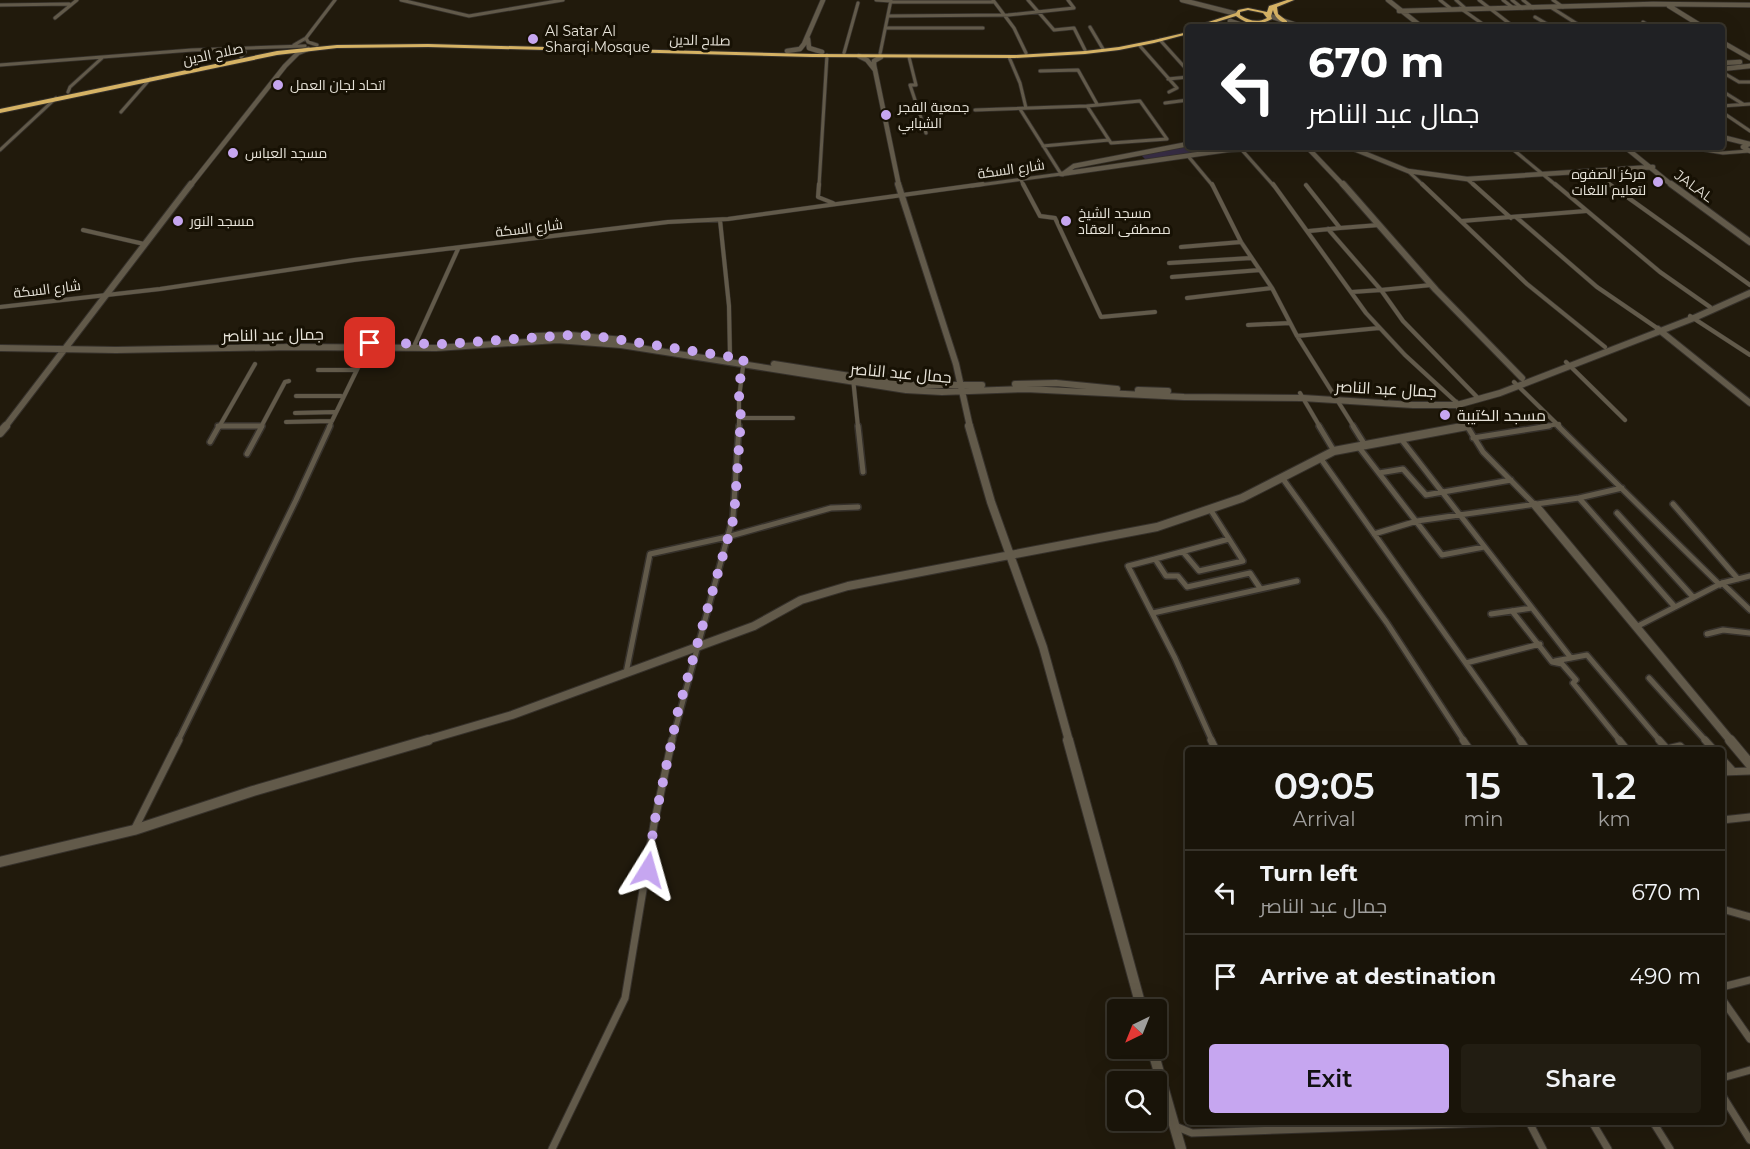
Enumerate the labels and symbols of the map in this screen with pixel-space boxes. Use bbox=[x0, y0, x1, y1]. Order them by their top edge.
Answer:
place label: Al Satar Al Sharqi Mosque bbox=[545, 22, 650, 56]
street label: صلاح الدين bbox=[669, 30, 731, 50]
marker: Al Satar Al Sharqi Mosque bbox=[526, 32, 540, 46]
street label: صلاح الدين bbox=[181, 39, 245, 69]
place label: اتحاد لجان العمل bbox=[290, 76, 386, 94]
marker: اتحاد لجان العمل bbox=[271, 78, 285, 92]
place label: جمعية الفجر الشبابي bbox=[897, 98, 969, 135]
marker: جمعية الفجر الشبابي bbox=[879, 108, 893, 122]
place label: مسجد العباس bbox=[245, 144, 327, 162]
marker: مسجد العباس bbox=[226, 146, 240, 160]
street label: شارع السكة bbox=[976, 155, 1046, 183]
place label: مركز الصفوه لتعليم اللغات bbox=[1571, 165, 1646, 200]
street label: JALAL bbox=[1670, 165, 1717, 206]
marker: مركز الصفوه لتعليم اللغات bbox=[1651, 175, 1665, 189]
place label: مسجد الشيخ مصطفى العقاد bbox=[1078, 204, 1171, 238]
place label: مسجد النور bbox=[189, 212, 254, 230]
marker: مسجد النور bbox=[171, 214, 185, 228]
marker: مسجد الشيخ مصطفى العقاد bbox=[1059, 214, 1073, 228]
street label: شارع السكة bbox=[494, 215, 564, 241]
street label: شارع السكة bbox=[12, 276, 82, 302]
pin bbox=[344, 317, 395, 368]
street label: جمال عبد الناصر bbox=[221, 325, 324, 346]
street label: جمال عبد الناصر bbox=[848, 359, 952, 388]
street label: جمال عبد الناصر bbox=[1334, 377, 1437, 402]
place label: مسجد الكتيبة bbox=[1457, 406, 1546, 425]
marker: مسجد الكتيبة bbox=[1438, 408, 1452, 422]
position arrow bbox=[616, 838, 680, 902]
north arrow bbox=[1107, 999, 1167, 1059]

